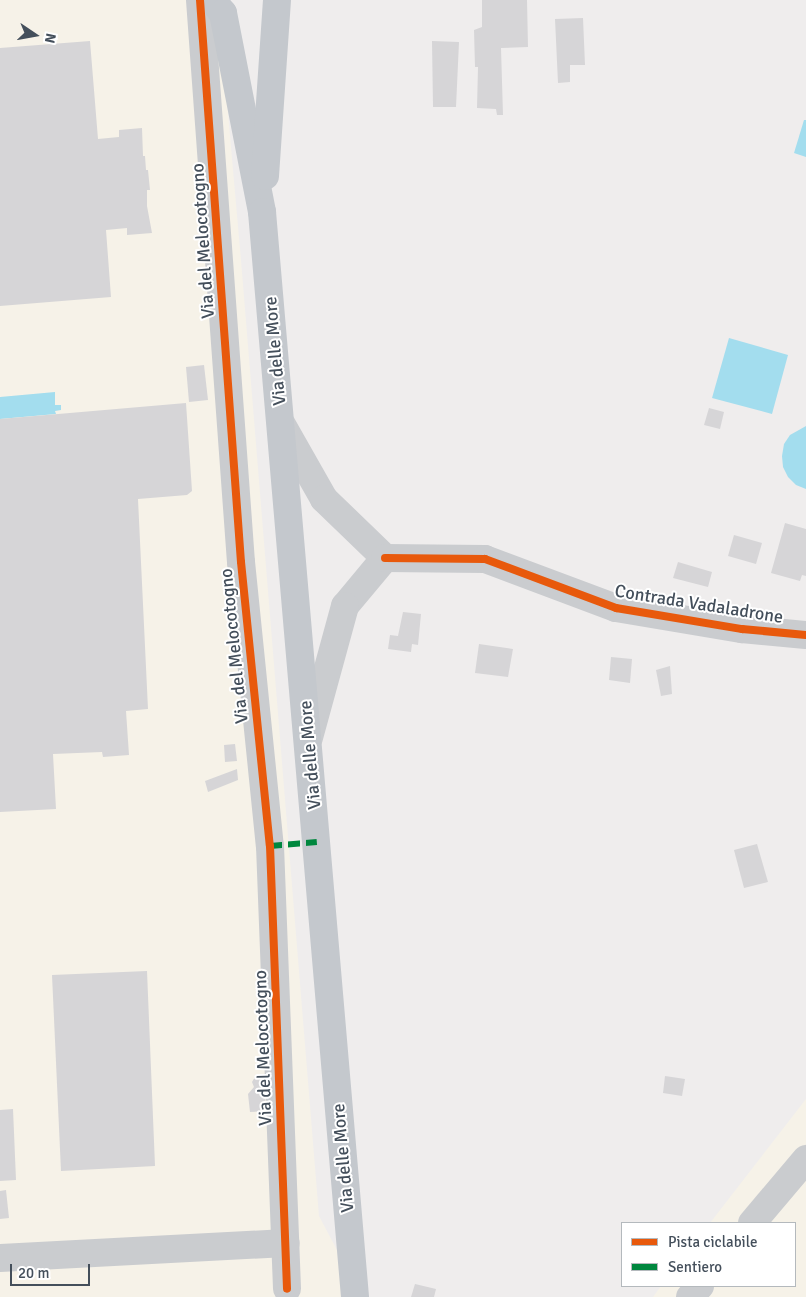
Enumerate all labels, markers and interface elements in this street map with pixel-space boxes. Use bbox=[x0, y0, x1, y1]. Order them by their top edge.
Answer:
north arrow bbox=[10, 10, 60, 60]
text: N bbox=[41, 32, 59, 45]
street label: Via del Melocotogno bbox=[187, 163, 219, 319]
street label: Via delle More bbox=[259, 296, 291, 406]
street label: Via del Melocotogno bbox=[215, 567, 253, 725]
street label: Contrada Vadaladrone bbox=[613, 580, 785, 628]
street label: Via delle More bbox=[294, 700, 326, 810]
street label: Via del Melocotogno bbox=[249, 970, 277, 1126]
street label: Via delle More bbox=[327, 1103, 359, 1213]
legend bbox=[621, 1222, 796, 1287]
text: Pista ciclabile bbox=[668, 1233, 757, 1251]
scale bar bbox=[12, 1254, 92, 1286]
text: Sentiero bbox=[668, 1258, 722, 1276]
text: 20 m bbox=[18, 1264, 49, 1282]

